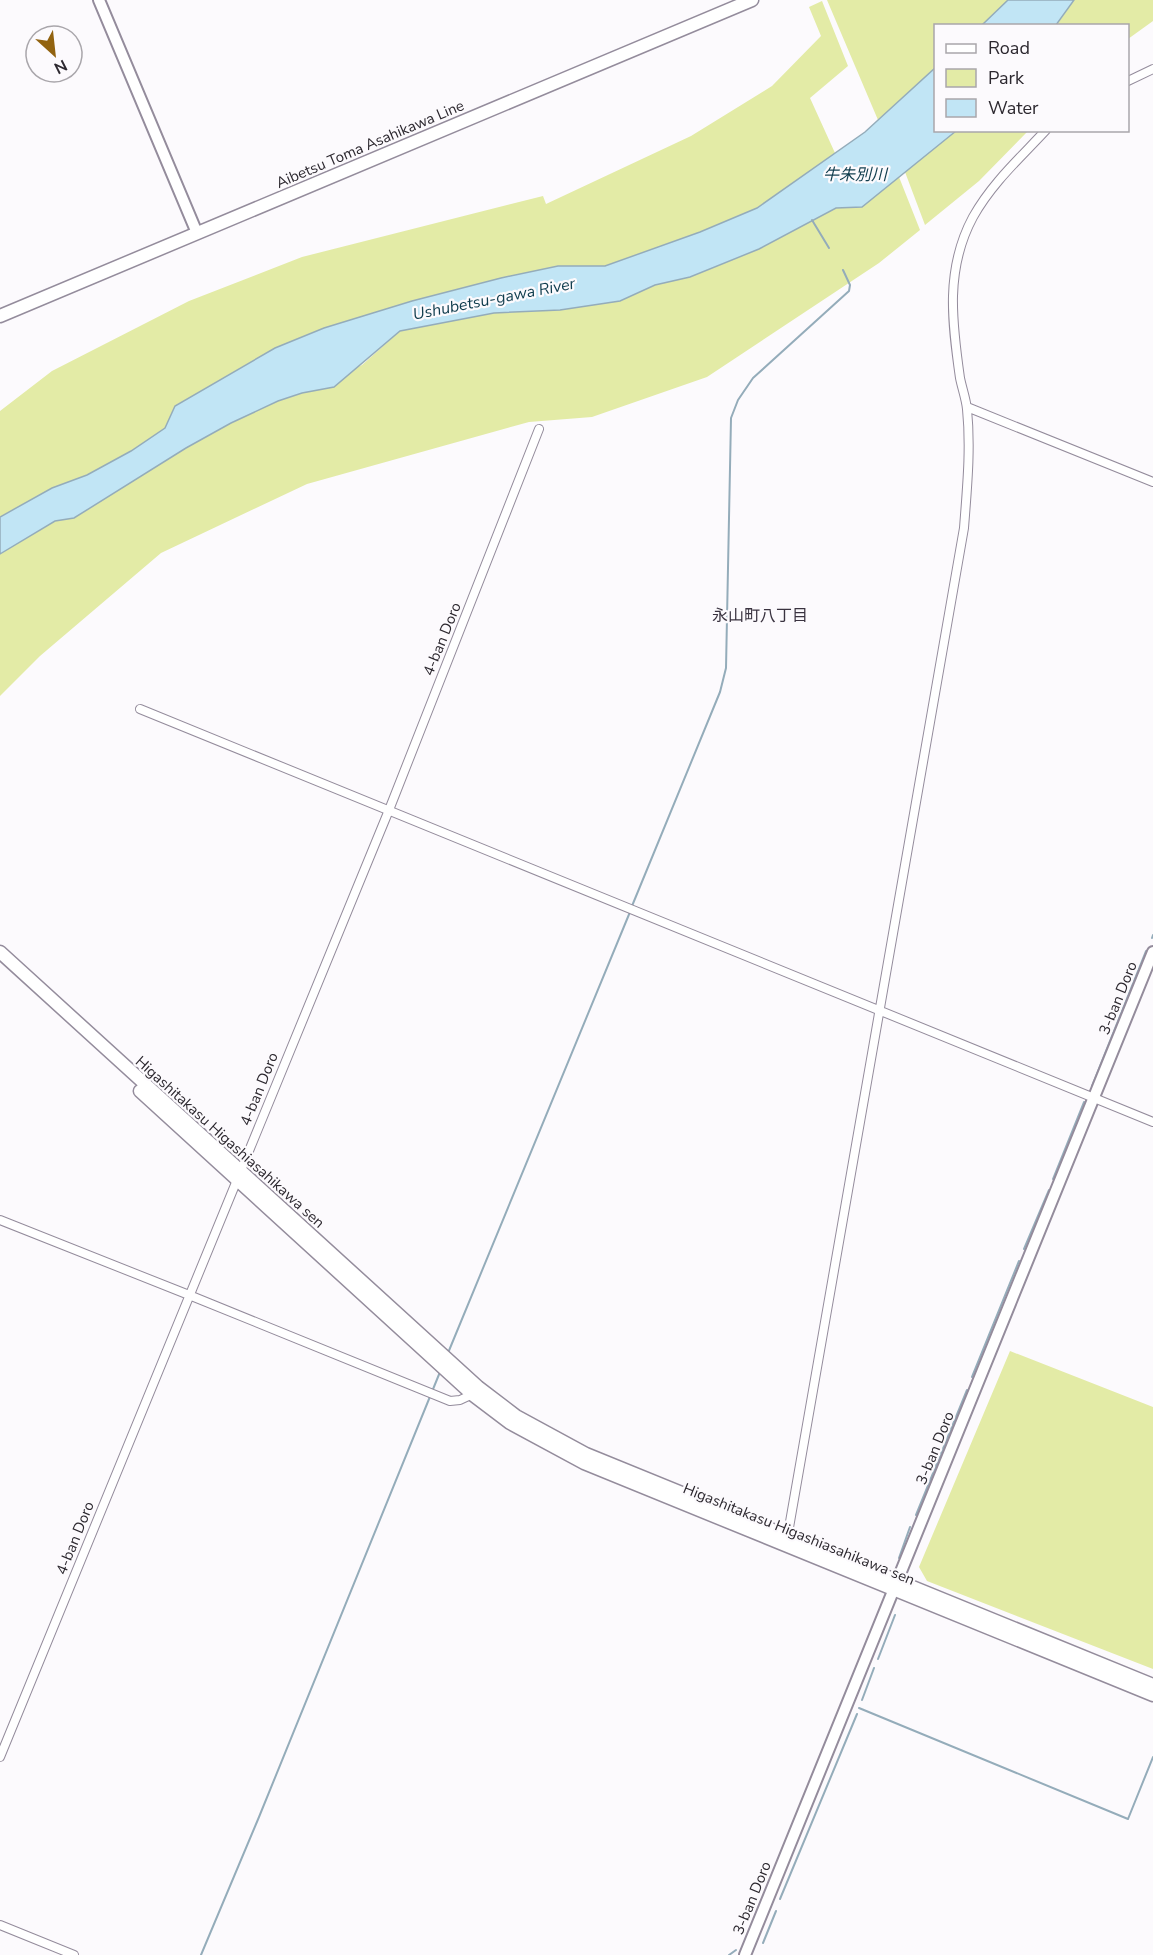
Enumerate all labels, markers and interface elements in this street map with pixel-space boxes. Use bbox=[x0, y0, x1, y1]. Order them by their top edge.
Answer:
north arrow bbox=[24, 24, 84, 84]
legend bbox=[934, 24, 1129, 132]
text: Road bbox=[988, 36, 1030, 60]
text: N bbox=[50, 54, 71, 79]
text: Park bbox=[988, 66, 1025, 90]
street label: Aibetsu Toma Asahikawa Line bbox=[273, 95, 467, 193]
text: Water bbox=[988, 96, 1039, 120]
water label: 牛朱別川 bbox=[823, 164, 889, 186]
water label: Ushubetsu-gawa River bbox=[411, 272, 578, 326]
street label: 4-ban Doro bbox=[418, 599, 466, 679]
district label: 永山町八丁目 bbox=[712, 605, 808, 627]
street label: 3-ban Doro bbox=[1094, 958, 1142, 1038]
street label: 4-ban Doro bbox=[235, 1049, 283, 1129]
street label: Higashitakasu Higashiasahikawa sen bbox=[131, 1052, 329, 1232]
street label: 3-ban Doro bbox=[911, 1408, 959, 1488]
street label: Higashitakasu Higashiasahikawa sen bbox=[680, 1478, 918, 1590]
street label: 4-ban Doro bbox=[51, 1498, 99, 1578]
street label: 3-ban Doro bbox=[728, 1858, 776, 1938]

